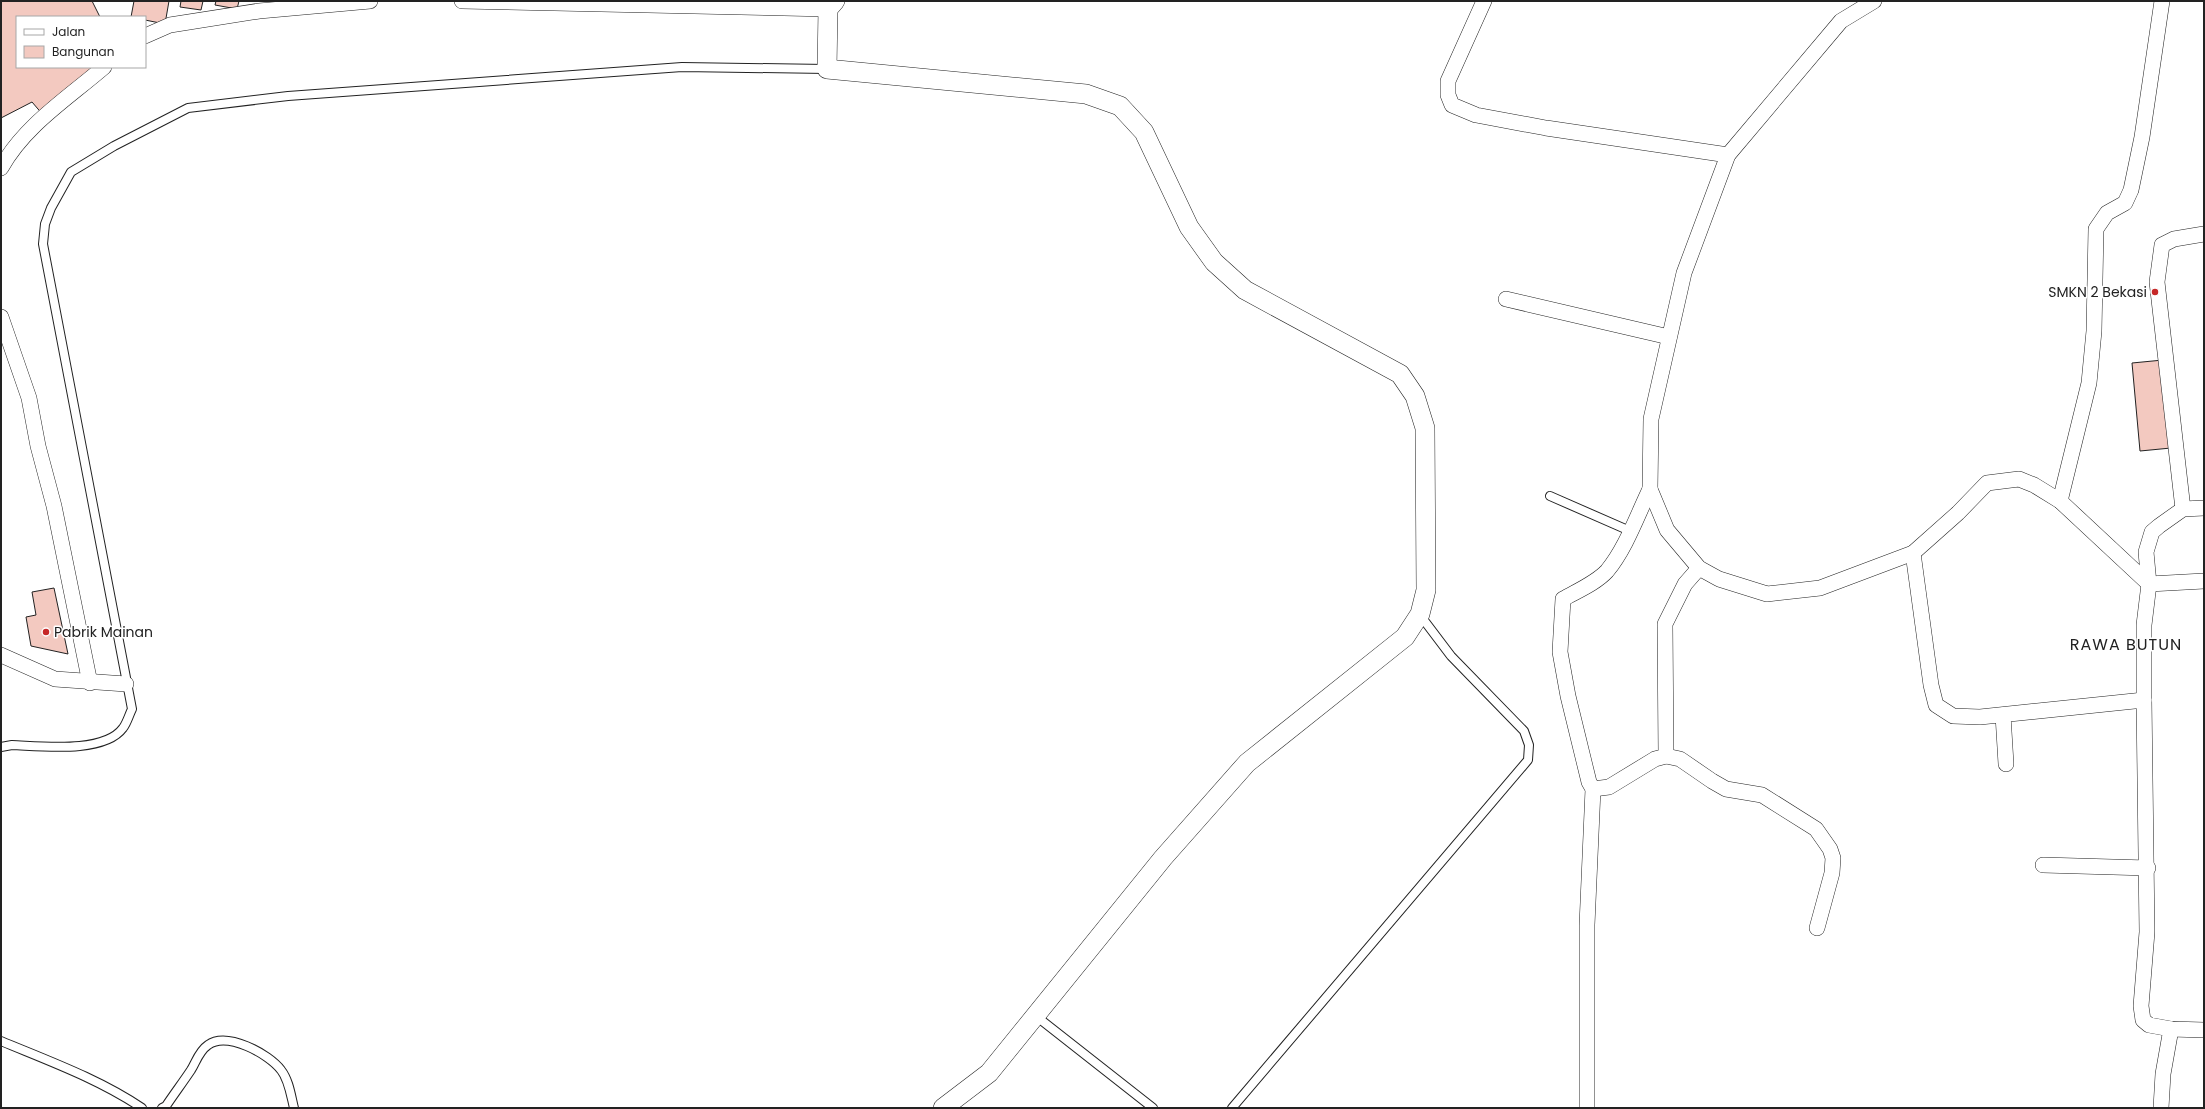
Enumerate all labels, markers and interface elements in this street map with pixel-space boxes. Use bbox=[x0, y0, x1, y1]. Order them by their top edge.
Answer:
legend bbox=[16, 16, 146, 68]
text: Jalan bbox=[52, 23, 85, 40]
text: Bangunan bbox=[52, 43, 114, 60]
place label: SMKN 2 Bekasi bbox=[2048, 282, 2147, 302]
marker: SMKN 2 Bekasi bbox=[2150, 287, 2160, 297]
place label: Pabrik Mainan bbox=[54, 622, 153, 642]
marker: Pabrik Mainan bbox=[41, 627, 51, 637]
district label: RAWA BUTUN bbox=[2070, 633, 2182, 656]

